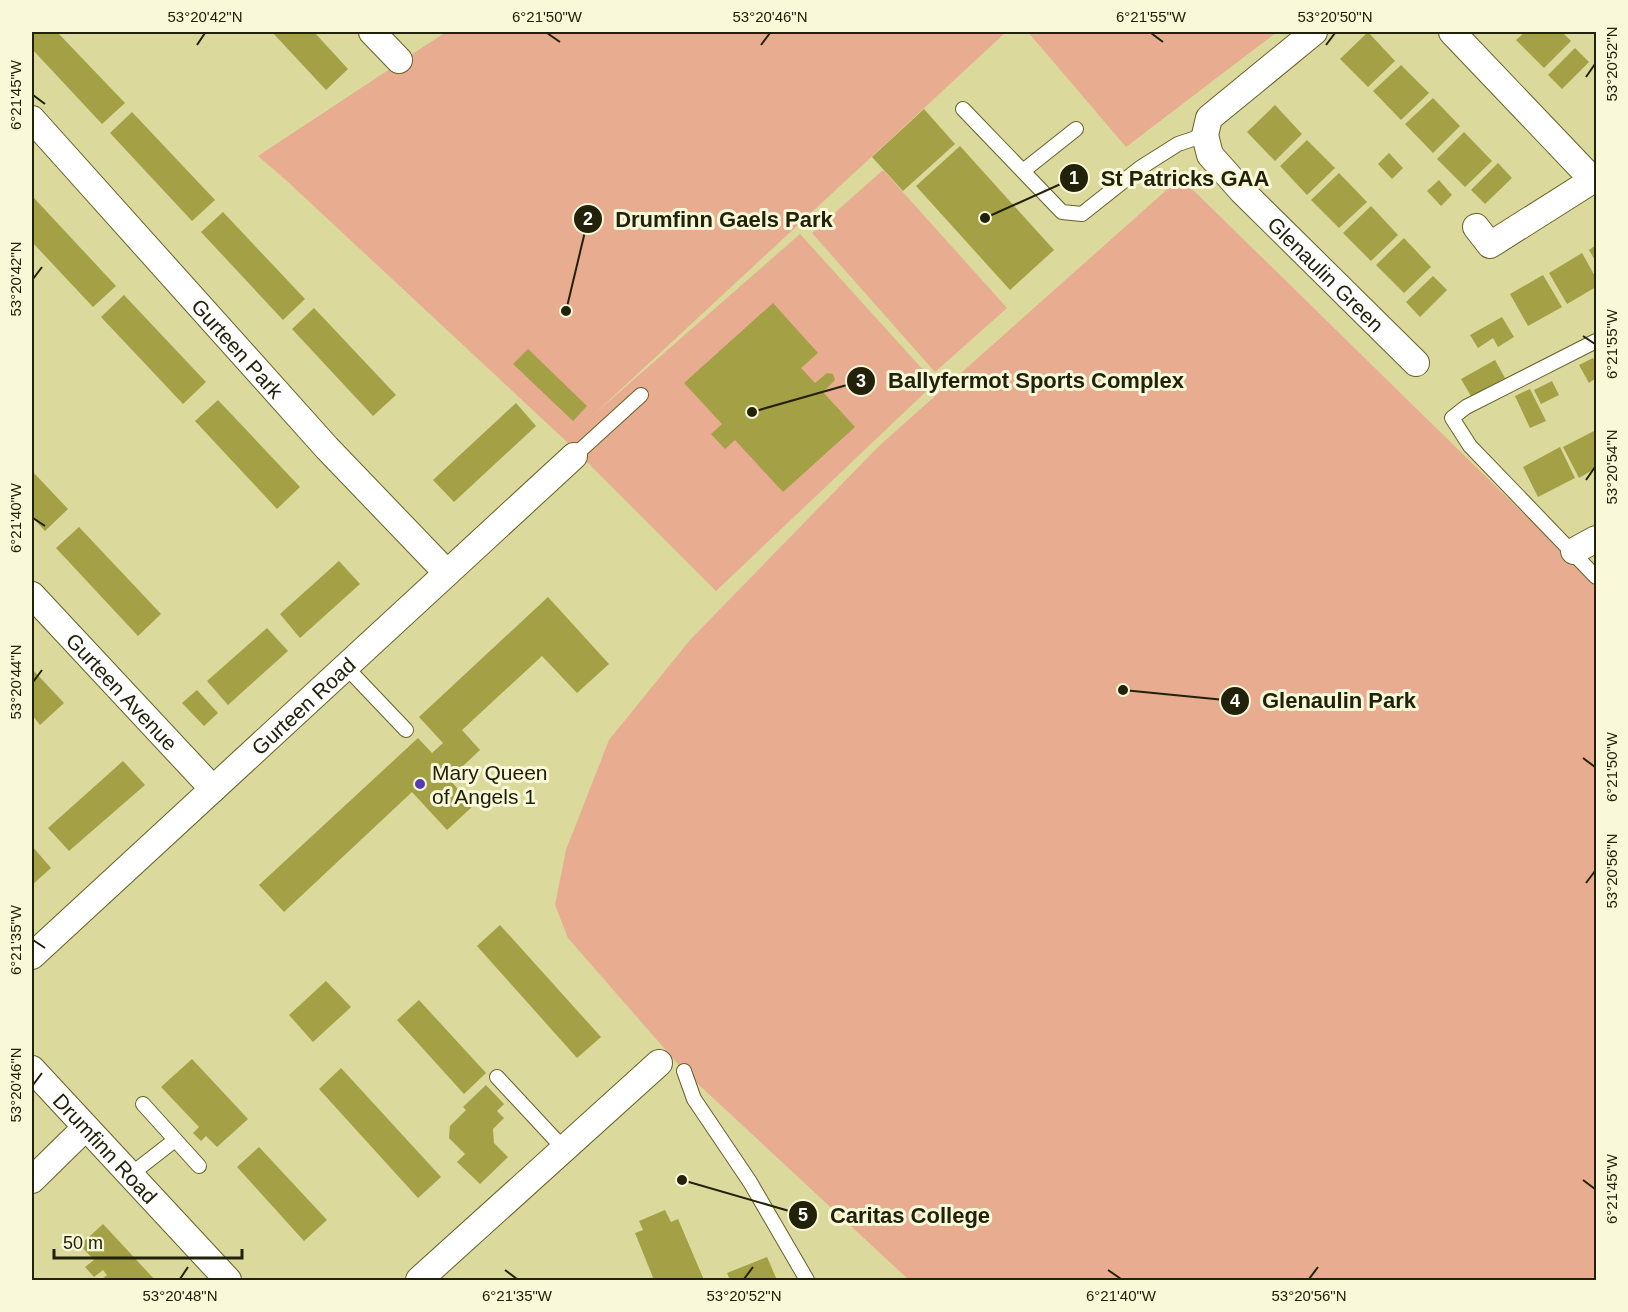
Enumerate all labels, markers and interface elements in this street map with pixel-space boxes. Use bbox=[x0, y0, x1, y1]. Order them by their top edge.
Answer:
text: 53°20'42"N bbox=[167, 8, 243, 25]
text: 6°21'50"W bbox=[512, 8, 583, 25]
text: 53°20'46"N bbox=[732, 8, 808, 25]
text: 6°21'55"W bbox=[1116, 8, 1187, 25]
text: 53°20'50"N bbox=[1297, 8, 1373, 25]
text: 53°20'52"N bbox=[1603, 26, 1620, 102]
text: 6°21'45"W bbox=[7, 59, 24, 130]
callout: St Patricks GAA bbox=[1059, 158, 1281, 198]
text: St Patricks GAA bbox=[1101, 166, 1269, 191]
text: 1 bbox=[1069, 168, 1079, 188]
callout: Drumfinn Gaels Park bbox=[573, 199, 845, 239]
text: Drumfinn Gaels Park bbox=[615, 207, 834, 232]
text: 2 bbox=[583, 209, 593, 229]
street label: Glenaulin Green bbox=[1263, 212, 1388, 336]
text: 53°20'42"N bbox=[7, 241, 24, 317]
street label: Gurteen Park bbox=[187, 294, 288, 403]
text: 6°21'55"W bbox=[1603, 308, 1620, 379]
callout: Ballyfermot Sports Complex bbox=[846, 361, 1196, 401]
text: Ballyfermot Sports Complex bbox=[888, 368, 1185, 393]
text: 3 bbox=[856, 371, 866, 391]
text: 53°20'54"N bbox=[1603, 429, 1620, 505]
text: 6°21'40"W bbox=[7, 482, 24, 553]
street label: Gurteen Avenue bbox=[62, 628, 182, 755]
text: 53°20'44"N bbox=[7, 644, 24, 720]
street label: Gurteen Road bbox=[247, 653, 360, 759]
callout: Glenaulin Park bbox=[1220, 681, 1428, 721]
text: Glenaulin Park bbox=[1262, 688, 1417, 713]
text: 4 bbox=[1230, 691, 1240, 711]
text: 6°21'50"W bbox=[1603, 731, 1620, 802]
place label: Mary Queen of Angels 1 bbox=[432, 761, 548, 808]
marker: Mary Queen of Angels 1 bbox=[413, 777, 427, 791]
text: 53°20'56"N bbox=[1603, 833, 1620, 909]
text: 6°21'35"W bbox=[7, 904, 24, 975]
text: 53°20'46"N bbox=[7, 1047, 24, 1123]
street label: Drumfinn Road bbox=[49, 1089, 162, 1208]
text: 6°21'45"W bbox=[1603, 1153, 1620, 1224]
callout: Caritas College bbox=[788, 1195, 1003, 1235]
text: Caritas College bbox=[830, 1203, 990, 1228]
text: 5 bbox=[798, 1205, 808, 1225]
scale bar bbox=[54, 1222, 242, 1260]
text: 50 m bbox=[63, 1233, 103, 1253]
text: 53°20'48"N bbox=[142, 1287, 218, 1304]
text: 6°21'35"W bbox=[482, 1287, 553, 1304]
text: 53°20'52"N bbox=[706, 1287, 782, 1304]
text: 6°21'40"W bbox=[1086, 1287, 1157, 1304]
text: 53°20'56"N bbox=[1271, 1287, 1347, 1304]

